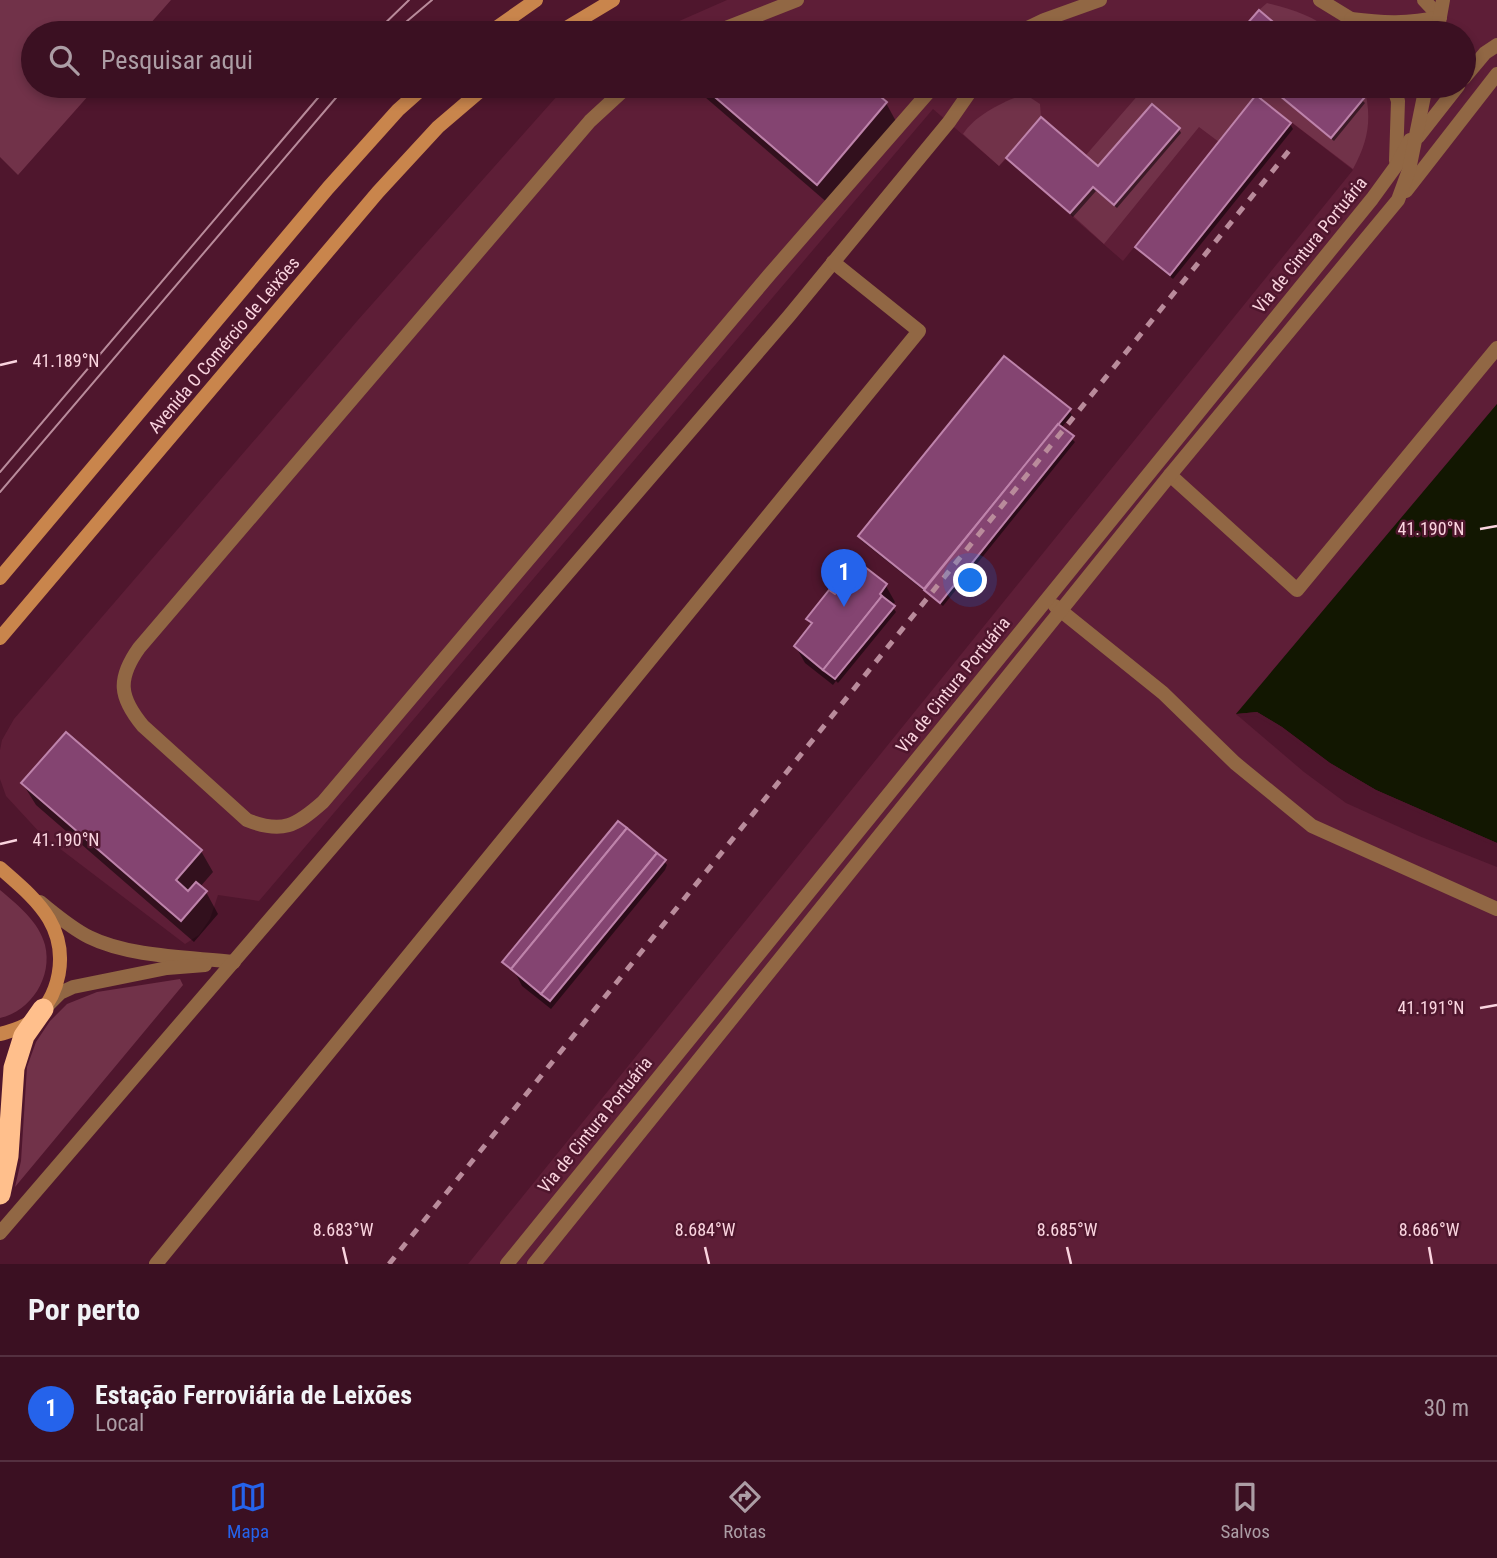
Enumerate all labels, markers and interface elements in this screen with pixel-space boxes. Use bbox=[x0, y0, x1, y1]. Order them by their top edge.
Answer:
search box bbox=[21, 21, 1476, 98]
icon: search bbox=[45, 41, 83, 79]
text: Pesquisar aqui bbox=[101, 45, 253, 75]
street label: Via de Cintura Portuária bbox=[1248, 172, 1371, 317]
street label: Avenida O Comércio de Leixões bbox=[144, 252, 304, 437]
text: 41.189°N bbox=[32, 350, 100, 371]
text: 41.190°N bbox=[1397, 518, 1465, 539]
pin: 1 bbox=[821, 549, 867, 607]
your location bbox=[953, 563, 987, 597]
street label: Via de Cintura Portuária bbox=[891, 612, 1014, 757]
text: 41.190°N bbox=[32, 829, 100, 850]
text: 41.191°N bbox=[1397, 997, 1465, 1018]
street label: Via de Cintura Portuária bbox=[533, 1052, 656, 1197]
text: 8.683°W bbox=[313, 1219, 374, 1240]
text: 8.684°W bbox=[675, 1219, 736, 1240]
text: 8.685°W bbox=[1037, 1219, 1098, 1240]
text: 8.686°W bbox=[1399, 1219, 1460, 1240]
text: Por perto bbox=[28, 1292, 140, 1327]
text: Estação Ferroviária de Leixões bbox=[95, 1380, 412, 1410]
text: 1 bbox=[45, 1395, 57, 1422]
text: 30 m bbox=[1424, 1395, 1469, 1422]
text: Local bbox=[95, 1410, 144, 1437]
tab: Mapa bbox=[227, 1478, 269, 1543]
tab: Rotas bbox=[723, 1478, 766, 1543]
tab: Salvos bbox=[1220, 1478, 1270, 1543]

